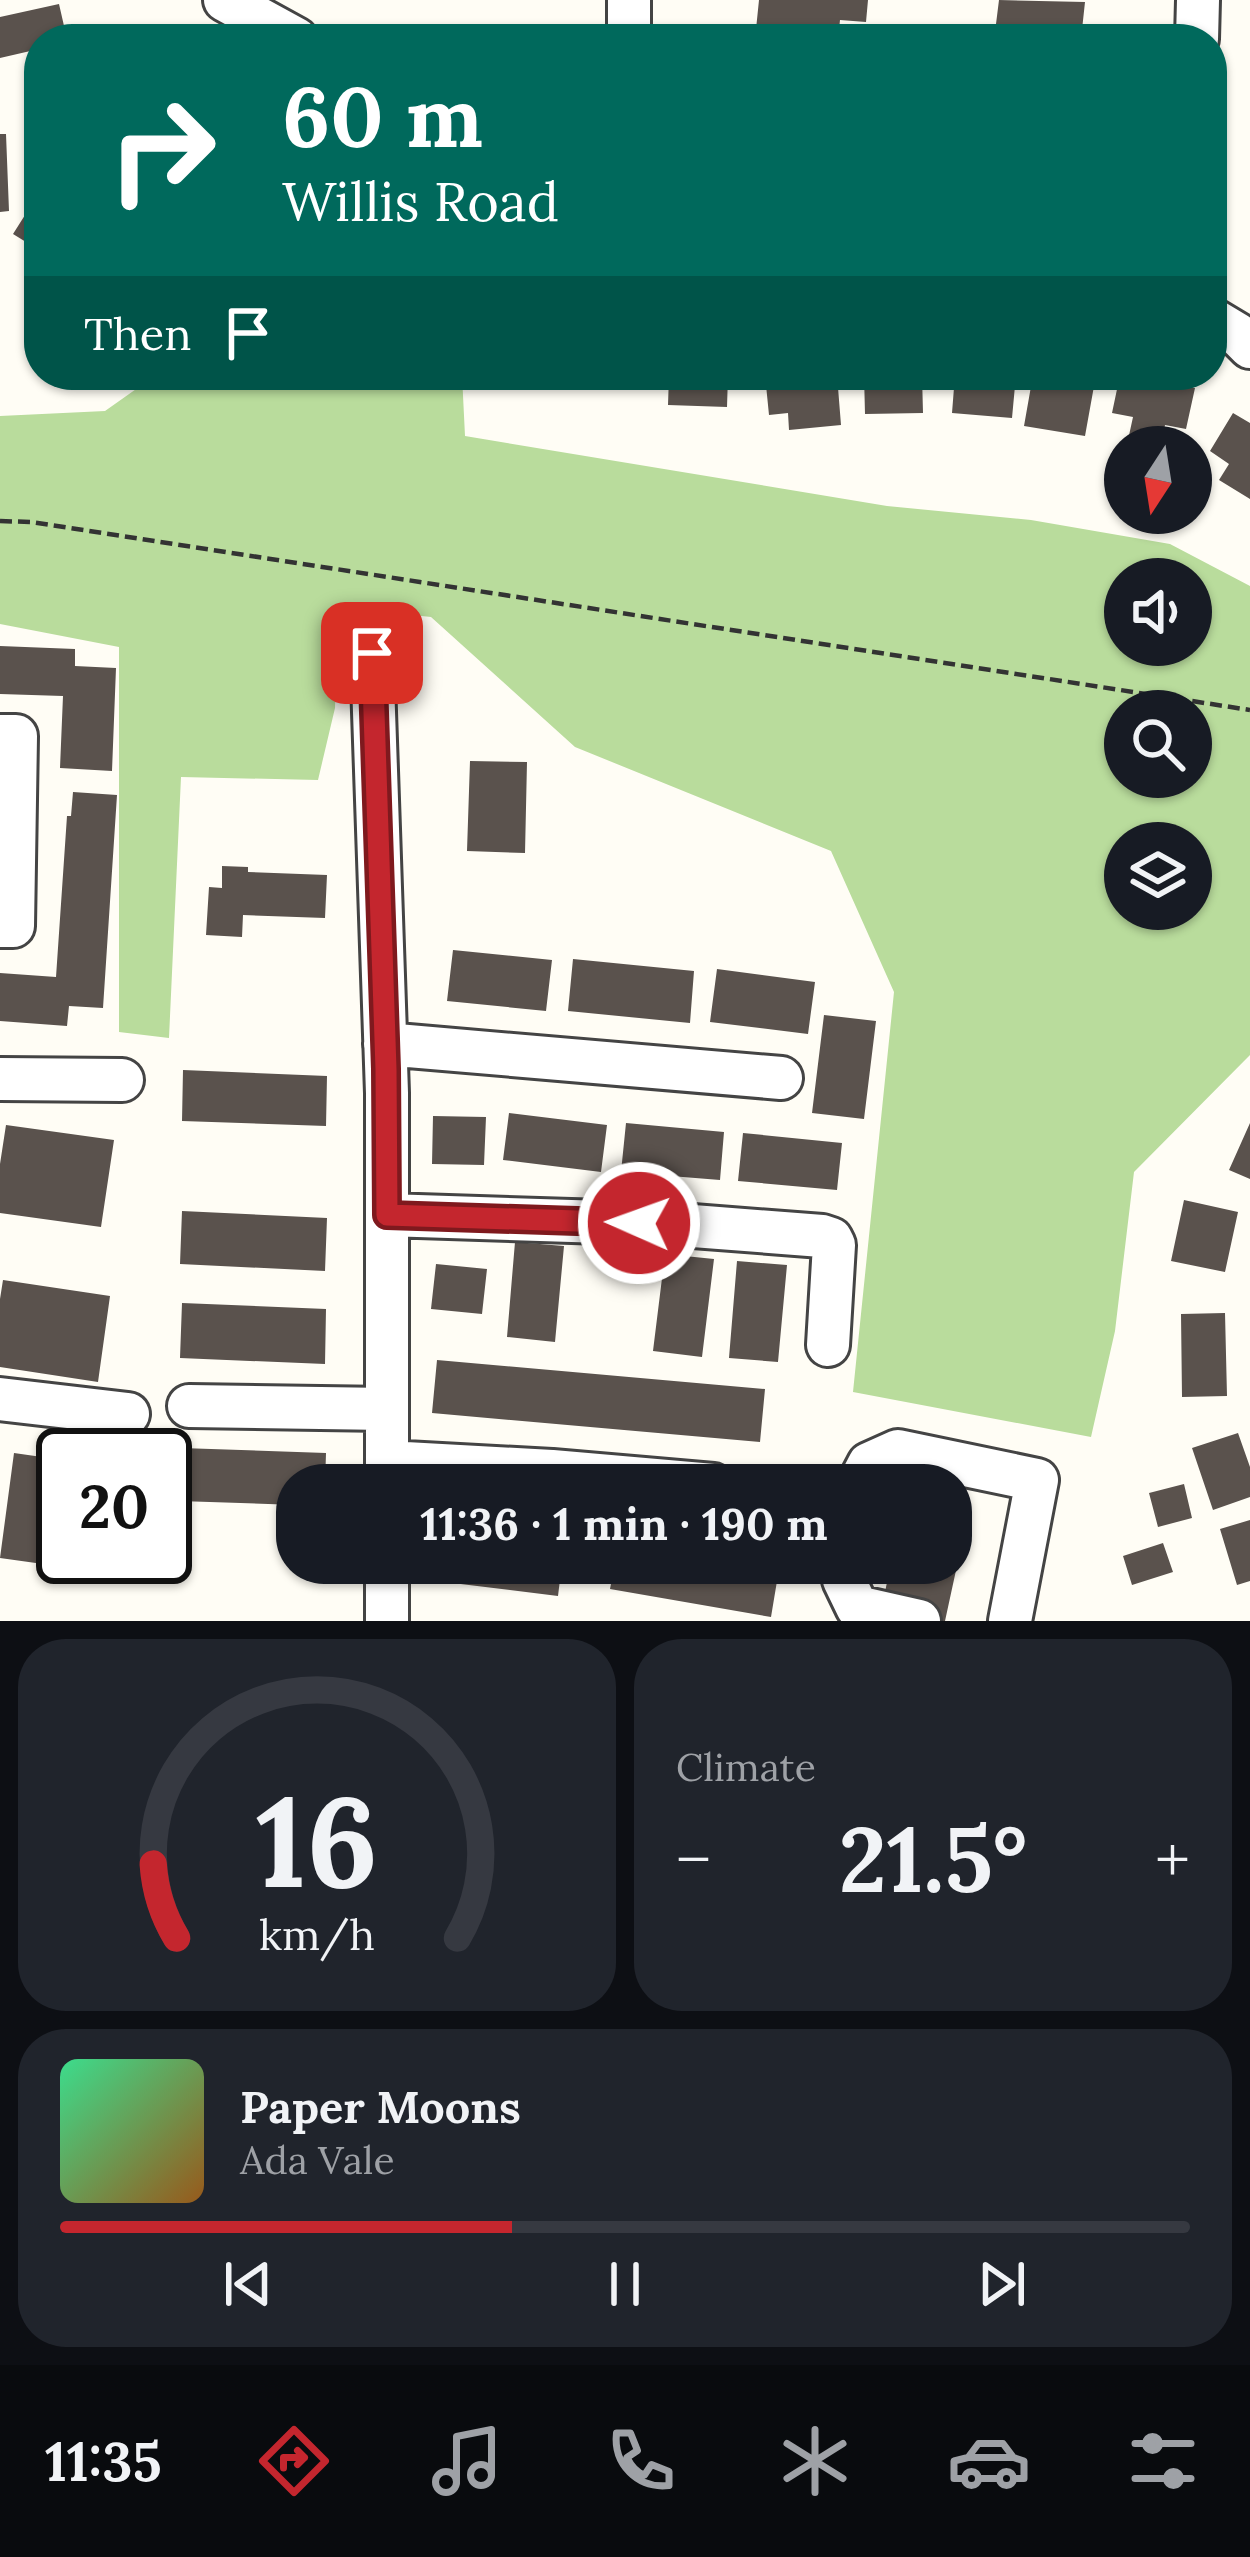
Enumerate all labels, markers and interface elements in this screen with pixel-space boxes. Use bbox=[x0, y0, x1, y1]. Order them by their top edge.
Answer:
text: 60 m bbox=[282, 62, 483, 170]
icon: right bbox=[84, 72, 240, 228]
text: Willis Road bbox=[282, 167, 559, 236]
icon: arrive bbox=[215, 300, 281, 366]
text: Then bbox=[84, 305, 191, 362]
north arrow bbox=[1104, 426, 1212, 534]
map controls bbox=[1104, 426, 1212, 930]
button: sound bbox=[1104, 558, 1212, 666]
pin bbox=[321, 602, 423, 704]
icon: arrive bbox=[339, 620, 405, 686]
button: search bbox=[1104, 690, 1212, 798]
button: layers bbox=[1104, 822, 1212, 930]
position arrow bbox=[576, 1160, 702, 1286]
speed limit sign: 20 bbox=[36, 1428, 192, 1584]
text: 11:36 · 1 min · 190 m bbox=[420, 1495, 828, 1552]
text: Climate bbox=[676, 1742, 816, 1792]
text: 16 bbox=[256, 1761, 378, 1921]
text: 21.5° bbox=[839, 1801, 1027, 1917]
text: − bbox=[676, 1817, 711, 1901]
text: + bbox=[1155, 1817, 1190, 1901]
text: km/h bbox=[259, 1907, 375, 1962]
text: Paper Moons bbox=[240, 2078, 521, 2135]
text: Ada Vale bbox=[240, 2135, 395, 2185]
icon: previous bbox=[215, 2251, 281, 2317]
icon: pause bbox=[592, 2251, 658, 2317]
icon: next bbox=[969, 2251, 1035, 2317]
icon: directions bbox=[252, 2419, 336, 2503]
icon: music bbox=[425, 2419, 509, 2503]
icon: phone bbox=[599, 2419, 683, 2503]
icon: climate bbox=[773, 2419, 857, 2503]
icon: car bbox=[947, 2419, 1031, 2503]
icon: filters bbox=[1121, 2419, 1205, 2503]
text: 11:35 bbox=[45, 2427, 162, 2496]

